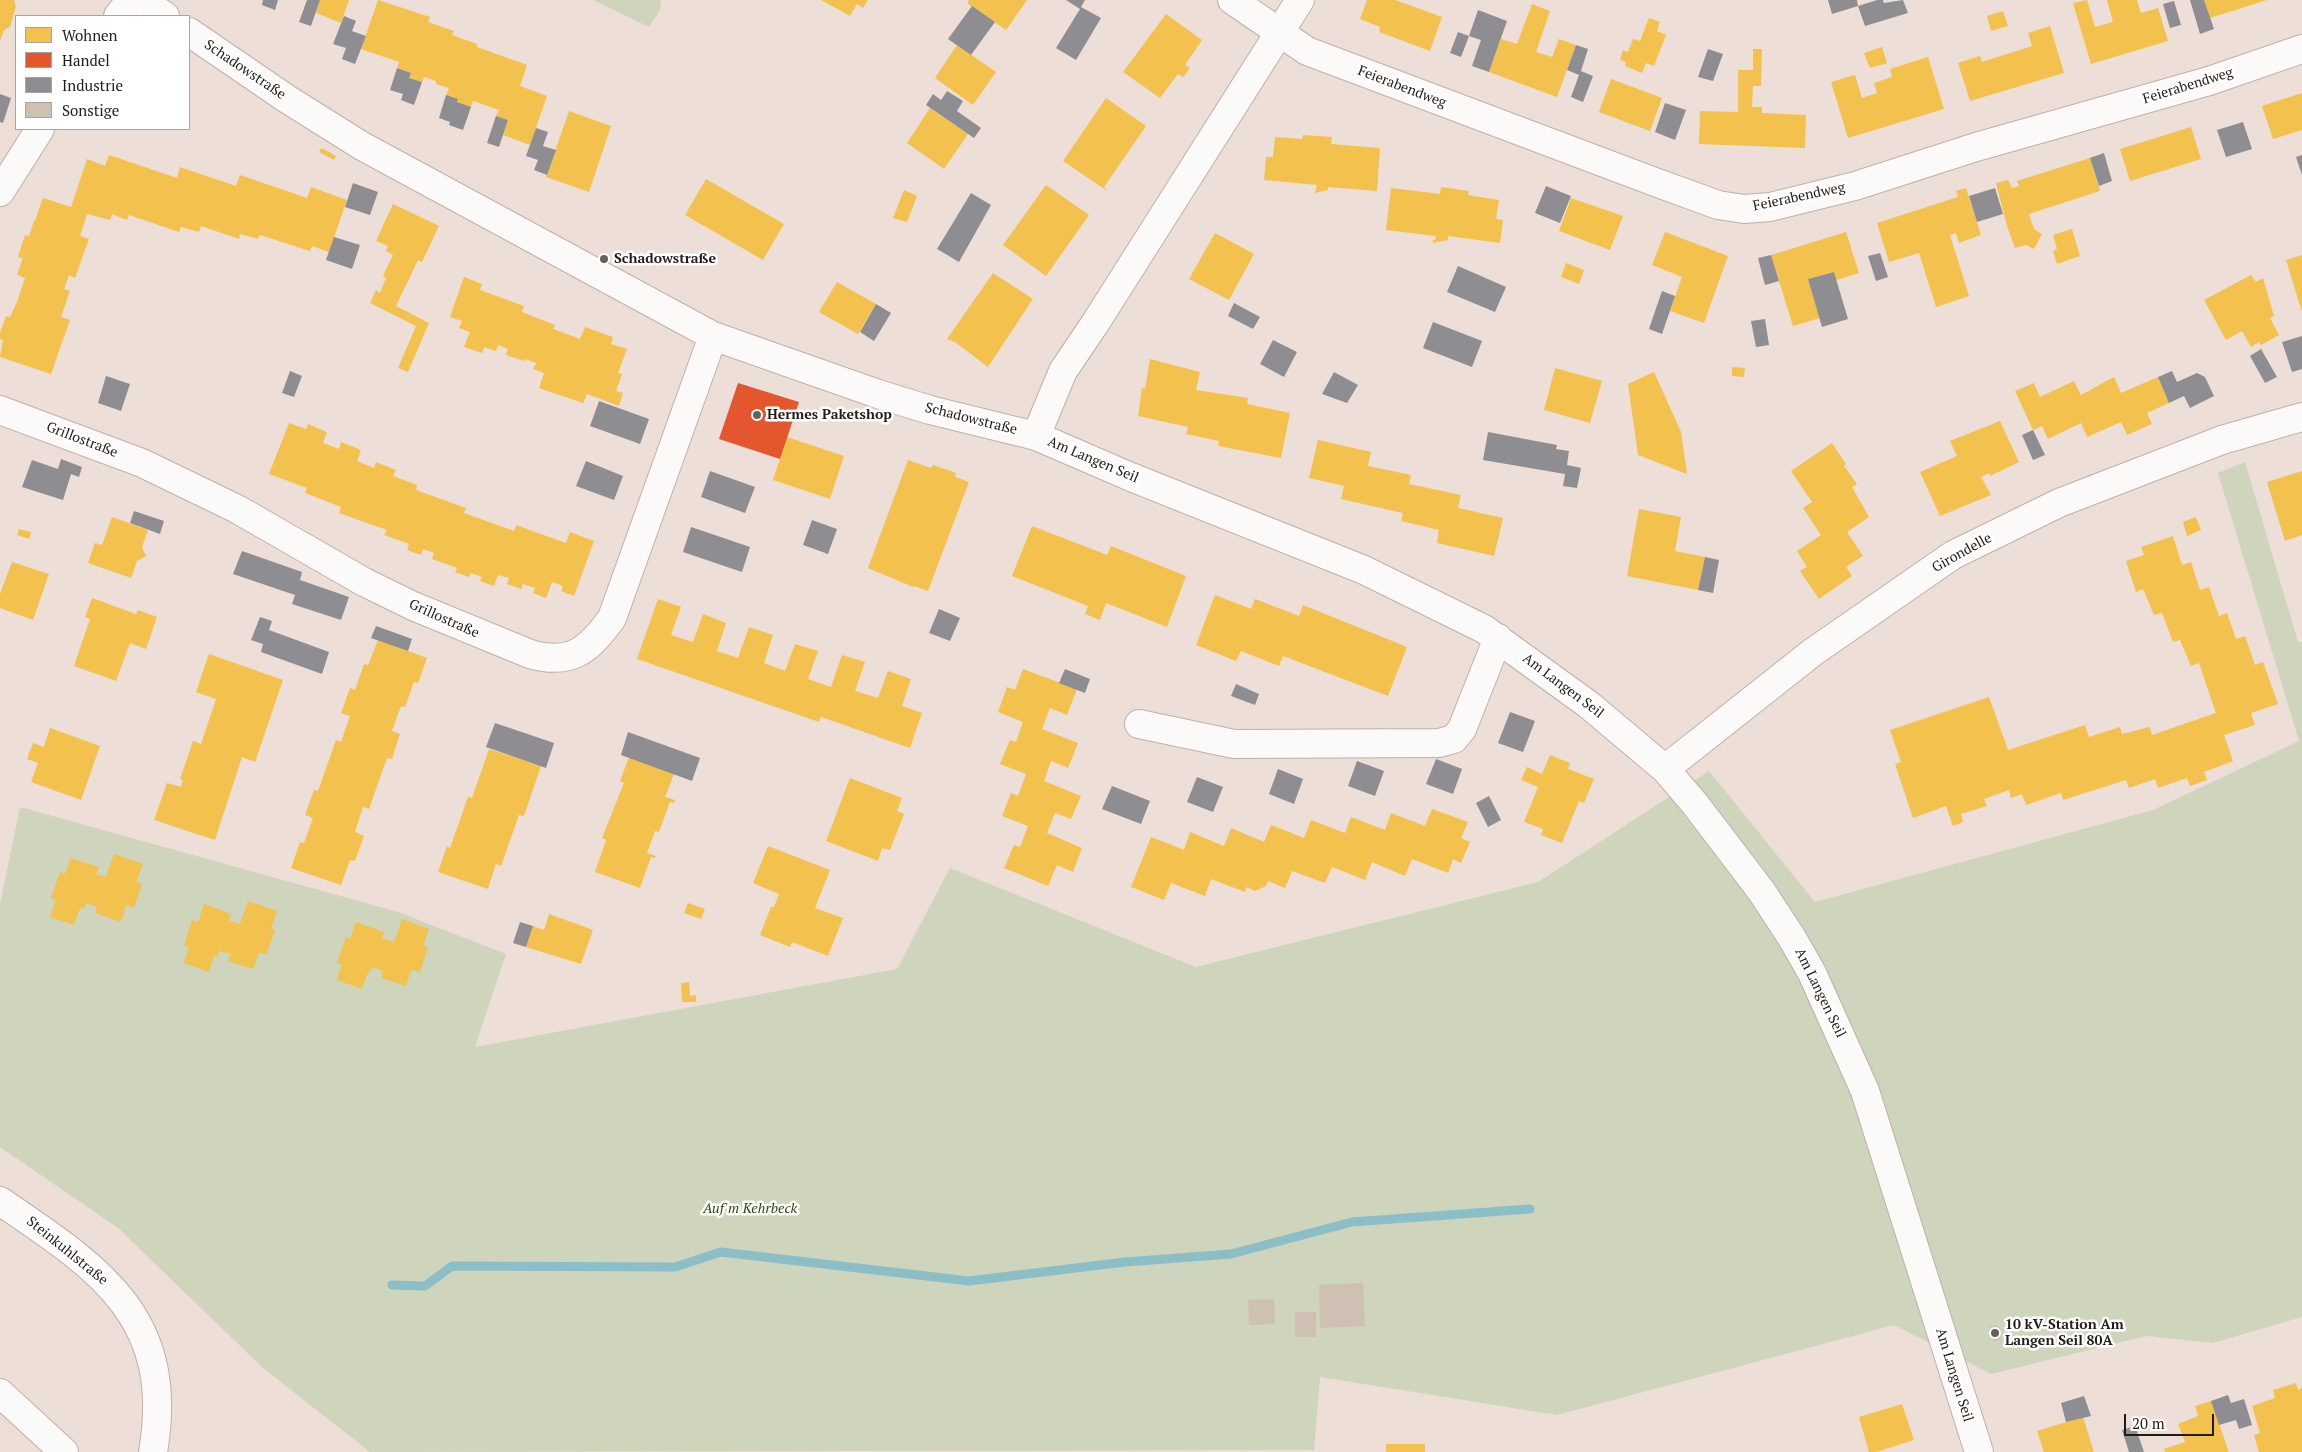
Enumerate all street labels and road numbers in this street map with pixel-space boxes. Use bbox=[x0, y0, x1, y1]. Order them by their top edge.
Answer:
street label: Schadowstraße bbox=[201, 37, 289, 103]
street label: Feierabendweg bbox=[1355, 62, 1449, 112]
street label: Feierabendweg bbox=[2141, 64, 2235, 108]
street label: Feierabendweg bbox=[1752, 179, 1846, 215]
street label: Schadowstraße bbox=[923, 399, 1019, 439]
street label: Grillostraße bbox=[44, 419, 120, 461]
street label: Am Langen Seil bbox=[1045, 433, 1141, 487]
street label: Girondelle bbox=[1929, 530, 1995, 576]
street label: Grillostraße bbox=[406, 596, 482, 642]
street label: Am Langen Seil bbox=[1519, 650, 1607, 722]
street label: Am Langen Seil bbox=[1791, 946, 1849, 1040]
street label: Steinkuhlstraße bbox=[23, 1213, 111, 1289]
street label: Am Langen Seil bbox=[1932, 1326, 1976, 1424]

